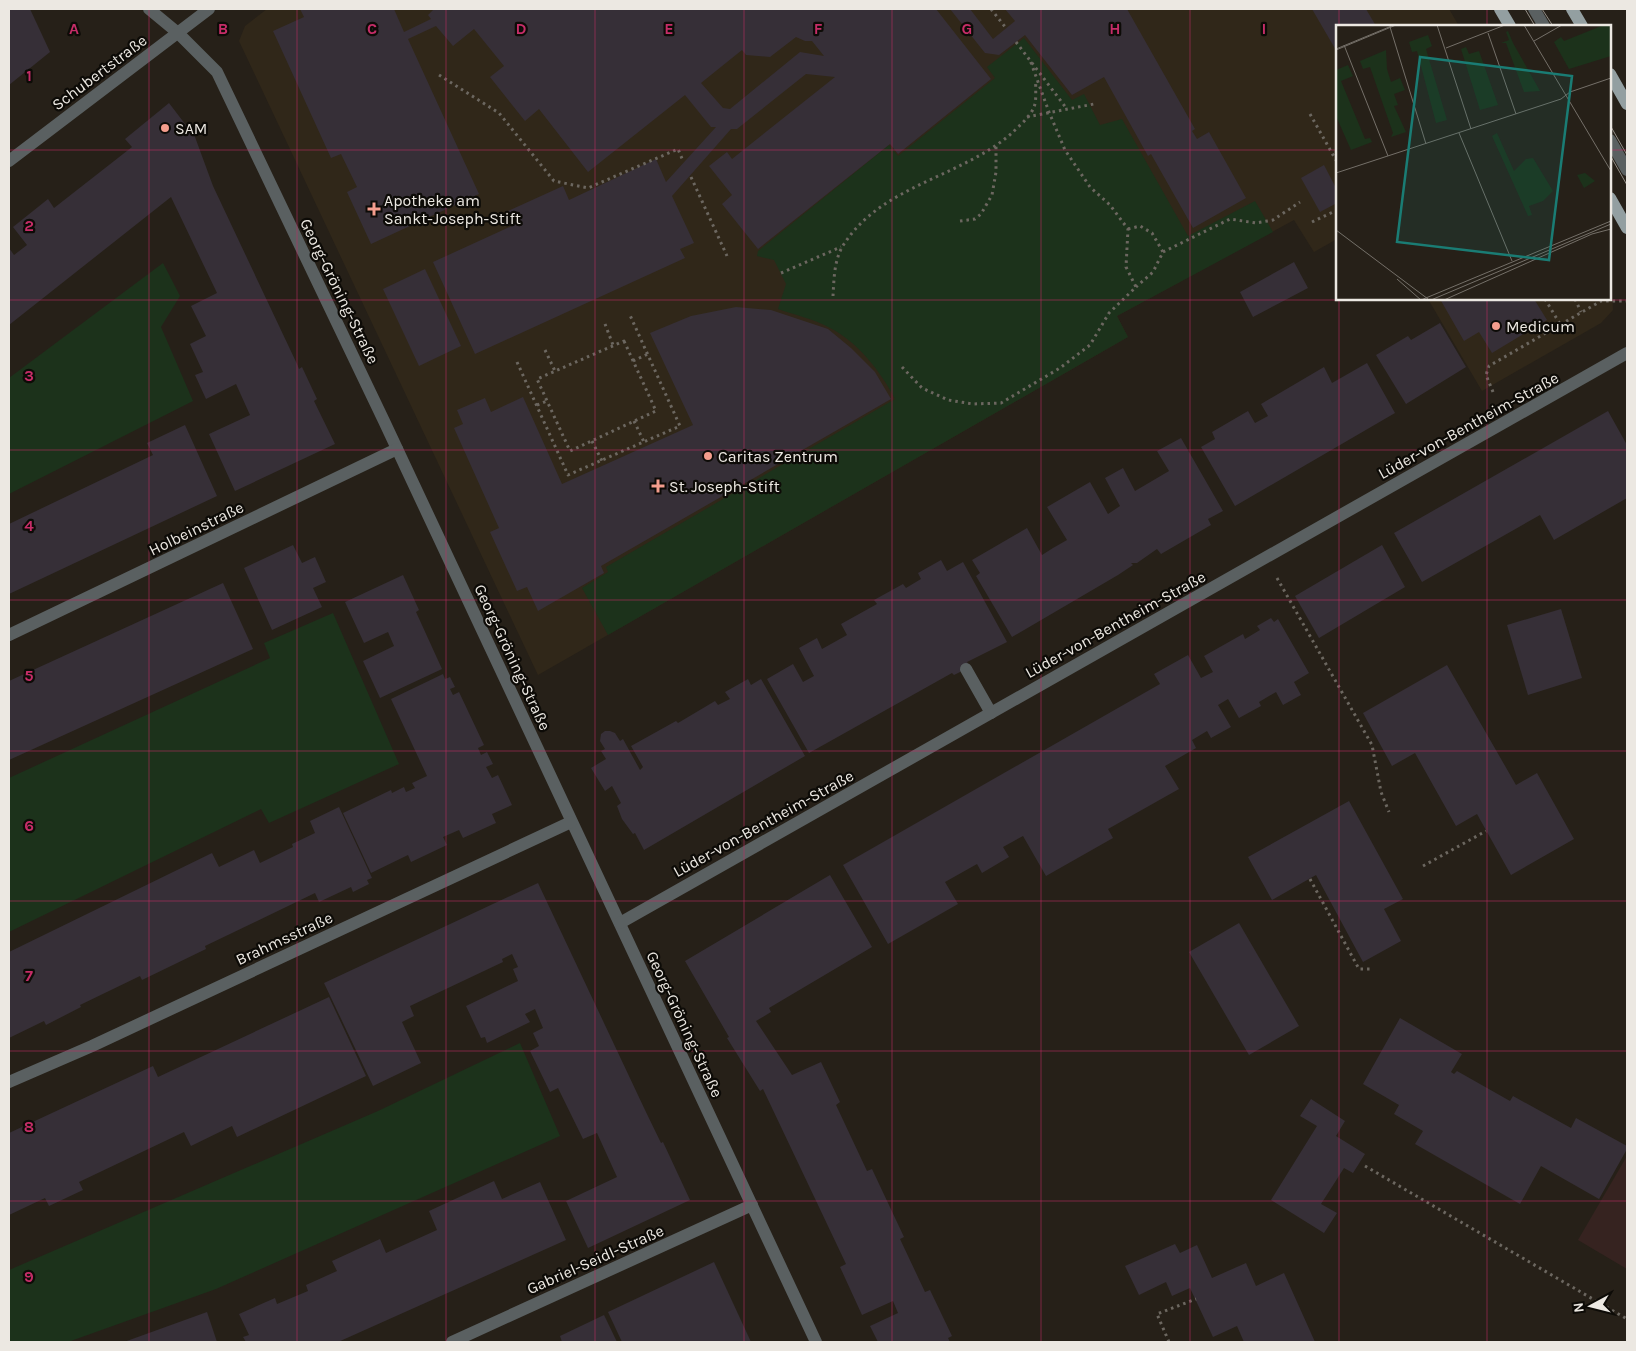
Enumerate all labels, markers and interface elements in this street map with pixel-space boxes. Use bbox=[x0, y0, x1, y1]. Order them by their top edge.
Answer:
text: A bbox=[69, 19, 79, 38]
text: B bbox=[218, 19, 228, 38]
text: C bbox=[367, 19, 377, 38]
text: D bbox=[516, 19, 527, 38]
text: E bbox=[664, 19, 674, 38]
text: F bbox=[814, 19, 823, 38]
text: G bbox=[962, 19, 972, 38]
text: H bbox=[1109, 19, 1121, 38]
text: I bbox=[1262, 19, 1266, 38]
inset map bbox=[1336, 25, 1611, 300]
street label: Schubertstraße bbox=[48, 31, 150, 114]
text: 1 bbox=[26, 66, 32, 85]
place label: SAM bbox=[175, 119, 207, 138]
marker: SAM bbox=[159, 122, 171, 134]
place label: Apotheke am Sankt-Joseph-Stift bbox=[384, 191, 521, 228]
marker: Apotheke am Sankt-Joseph-Stift bbox=[368, 203, 380, 215]
text: 2 bbox=[24, 216, 34, 235]
street label: Georg-Gröning-Straße bbox=[296, 216, 383, 367]
place label: Medicum bbox=[1506, 317, 1575, 336]
marker: Medicum bbox=[1490, 320, 1502, 332]
text: 3 bbox=[24, 366, 34, 385]
street label: Lüder-von-Bentheim-Straße bbox=[1375, 368, 1562, 483]
place label: Caritas Zentrum bbox=[718, 447, 838, 466]
marker: Caritas Zentrum bbox=[702, 450, 714, 462]
place label: St. Joseph-Stift bbox=[669, 477, 780, 496]
marker: St. Joseph-Stift bbox=[651, 479, 665, 493]
street label: Holbeinstraße bbox=[146, 497, 247, 560]
text: 4 bbox=[24, 516, 34, 535]
street label: Lüder-von-Bentheim-Straße bbox=[1022, 567, 1209, 682]
street label: Georg-Gröning-Straße bbox=[470, 581, 555, 733]
text: 5 bbox=[24, 666, 34, 685]
street label: Lüder-von-Bentheim-Straße bbox=[670, 766, 857, 881]
text: 6 bbox=[24, 816, 34, 835]
street label: Brahmsstraße bbox=[233, 908, 336, 969]
street label: Georg-Gröning-Straße bbox=[642, 948, 727, 1100]
text: 7 bbox=[25, 966, 33, 985]
text: 8 bbox=[24, 1117, 34, 1136]
street label: Gabriel-Seidl-Straße bbox=[524, 1221, 667, 1298]
text: 9 bbox=[24, 1267, 34, 1286]
north arrow bbox=[1566, 1281, 1616, 1331]
text: N bbox=[1570, 1302, 1588, 1314]

